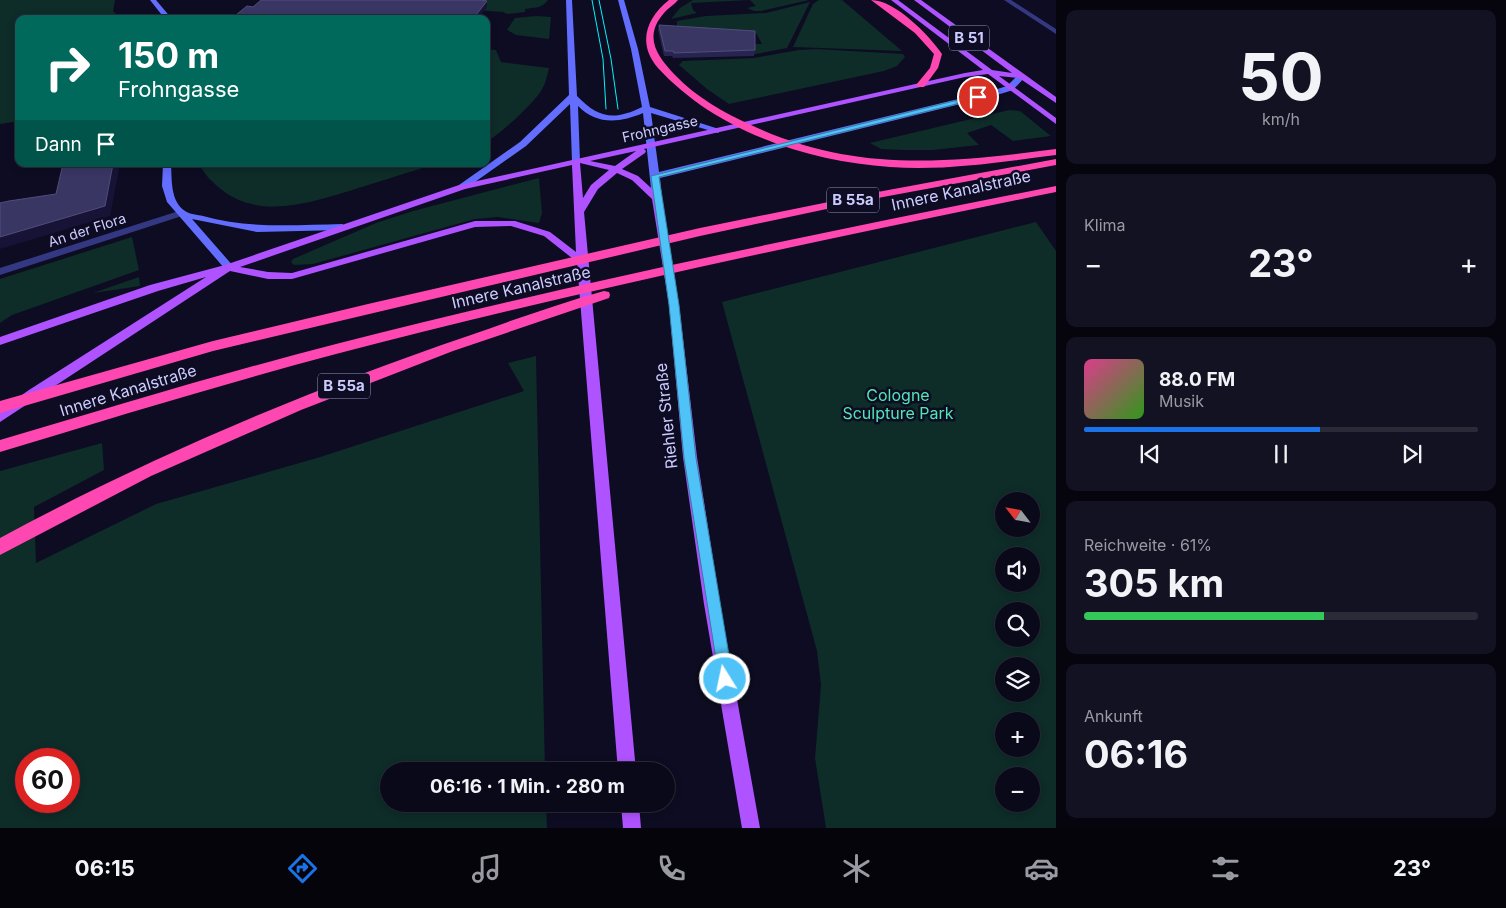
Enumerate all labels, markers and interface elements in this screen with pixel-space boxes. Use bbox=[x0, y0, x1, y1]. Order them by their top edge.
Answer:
road number: B 51 bbox=[949, 26, 989, 50]
text: 150 m bbox=[118, 34, 219, 76]
icon: right bbox=[35, 35, 100, 100]
text: 50 bbox=[1238, 37, 1324, 116]
text: Frohngasse bbox=[118, 76, 239, 102]
pin bbox=[957, 76, 999, 118]
icon: arrive bbox=[964, 83, 992, 111]
text: km/h bbox=[1262, 109, 1300, 129]
street label: Frohngasse bbox=[620, 112, 699, 145]
icon: arrive bbox=[92, 130, 120, 158]
text: Dann bbox=[35, 133, 82, 156]
street label: Innere Kanalstraße bbox=[889, 165, 1033, 215]
road number: B 55a bbox=[827, 188, 879, 212]
street label: An der Flora bbox=[46, 209, 128, 250]
text: Klima bbox=[1084, 215, 1126, 235]
text: 23° bbox=[1248, 240, 1314, 286]
text: − bbox=[1084, 247, 1103, 281]
text: + bbox=[1459, 247, 1478, 281]
street label: Innere Kanalstraße bbox=[450, 261, 592, 313]
street label: Innere Kanalstraße bbox=[57, 360, 199, 420]
street label: Riehler Straße bbox=[650, 362, 682, 470]
text: 88.0 FM bbox=[1159, 368, 1235, 391]
road number: B 55a bbox=[318, 374, 370, 398]
park label: Cologne Sculpture Park bbox=[842, 385, 954, 423]
text: Musik bbox=[1159, 391, 1204, 411]
icon: previous bbox=[1136, 440, 1164, 468]
icon: pause bbox=[1267, 440, 1295, 468]
icon: next bbox=[1398, 440, 1426, 468]
north arrow bbox=[995, 492, 1040, 538]
map controls bbox=[995, 492, 1040, 812]
text: Reichweite · 61% bbox=[1084, 535, 1212, 555]
button: sound bbox=[995, 547, 1040, 592]
text: 305 km bbox=[1084, 560, 1224, 606]
button: search bbox=[995, 602, 1040, 647]
position arrow bbox=[698, 652, 750, 704]
button: layers bbox=[995, 657, 1040, 702]
text: Ankunft bbox=[1084, 706, 1143, 726]
button: + bbox=[995, 712, 1040, 757]
text: 06:16 bbox=[1084, 731, 1188, 777]
speed limit sign: 60 bbox=[15, 748, 80, 813]
button: − bbox=[995, 767, 1040, 812]
text: 06:16 · 1 Min. · 280 m bbox=[430, 775, 625, 798]
icon: directions bbox=[285, 851, 320, 886]
icon: music bbox=[469, 851, 504, 886]
icon: phone bbox=[654, 851, 689, 886]
icon: climate bbox=[839, 851, 874, 886]
icon: car bbox=[1024, 851, 1059, 886]
icon: filters bbox=[1208, 851, 1243, 886]
text: 06:15 bbox=[75, 855, 135, 881]
text: 23° bbox=[1393, 855, 1431, 881]

